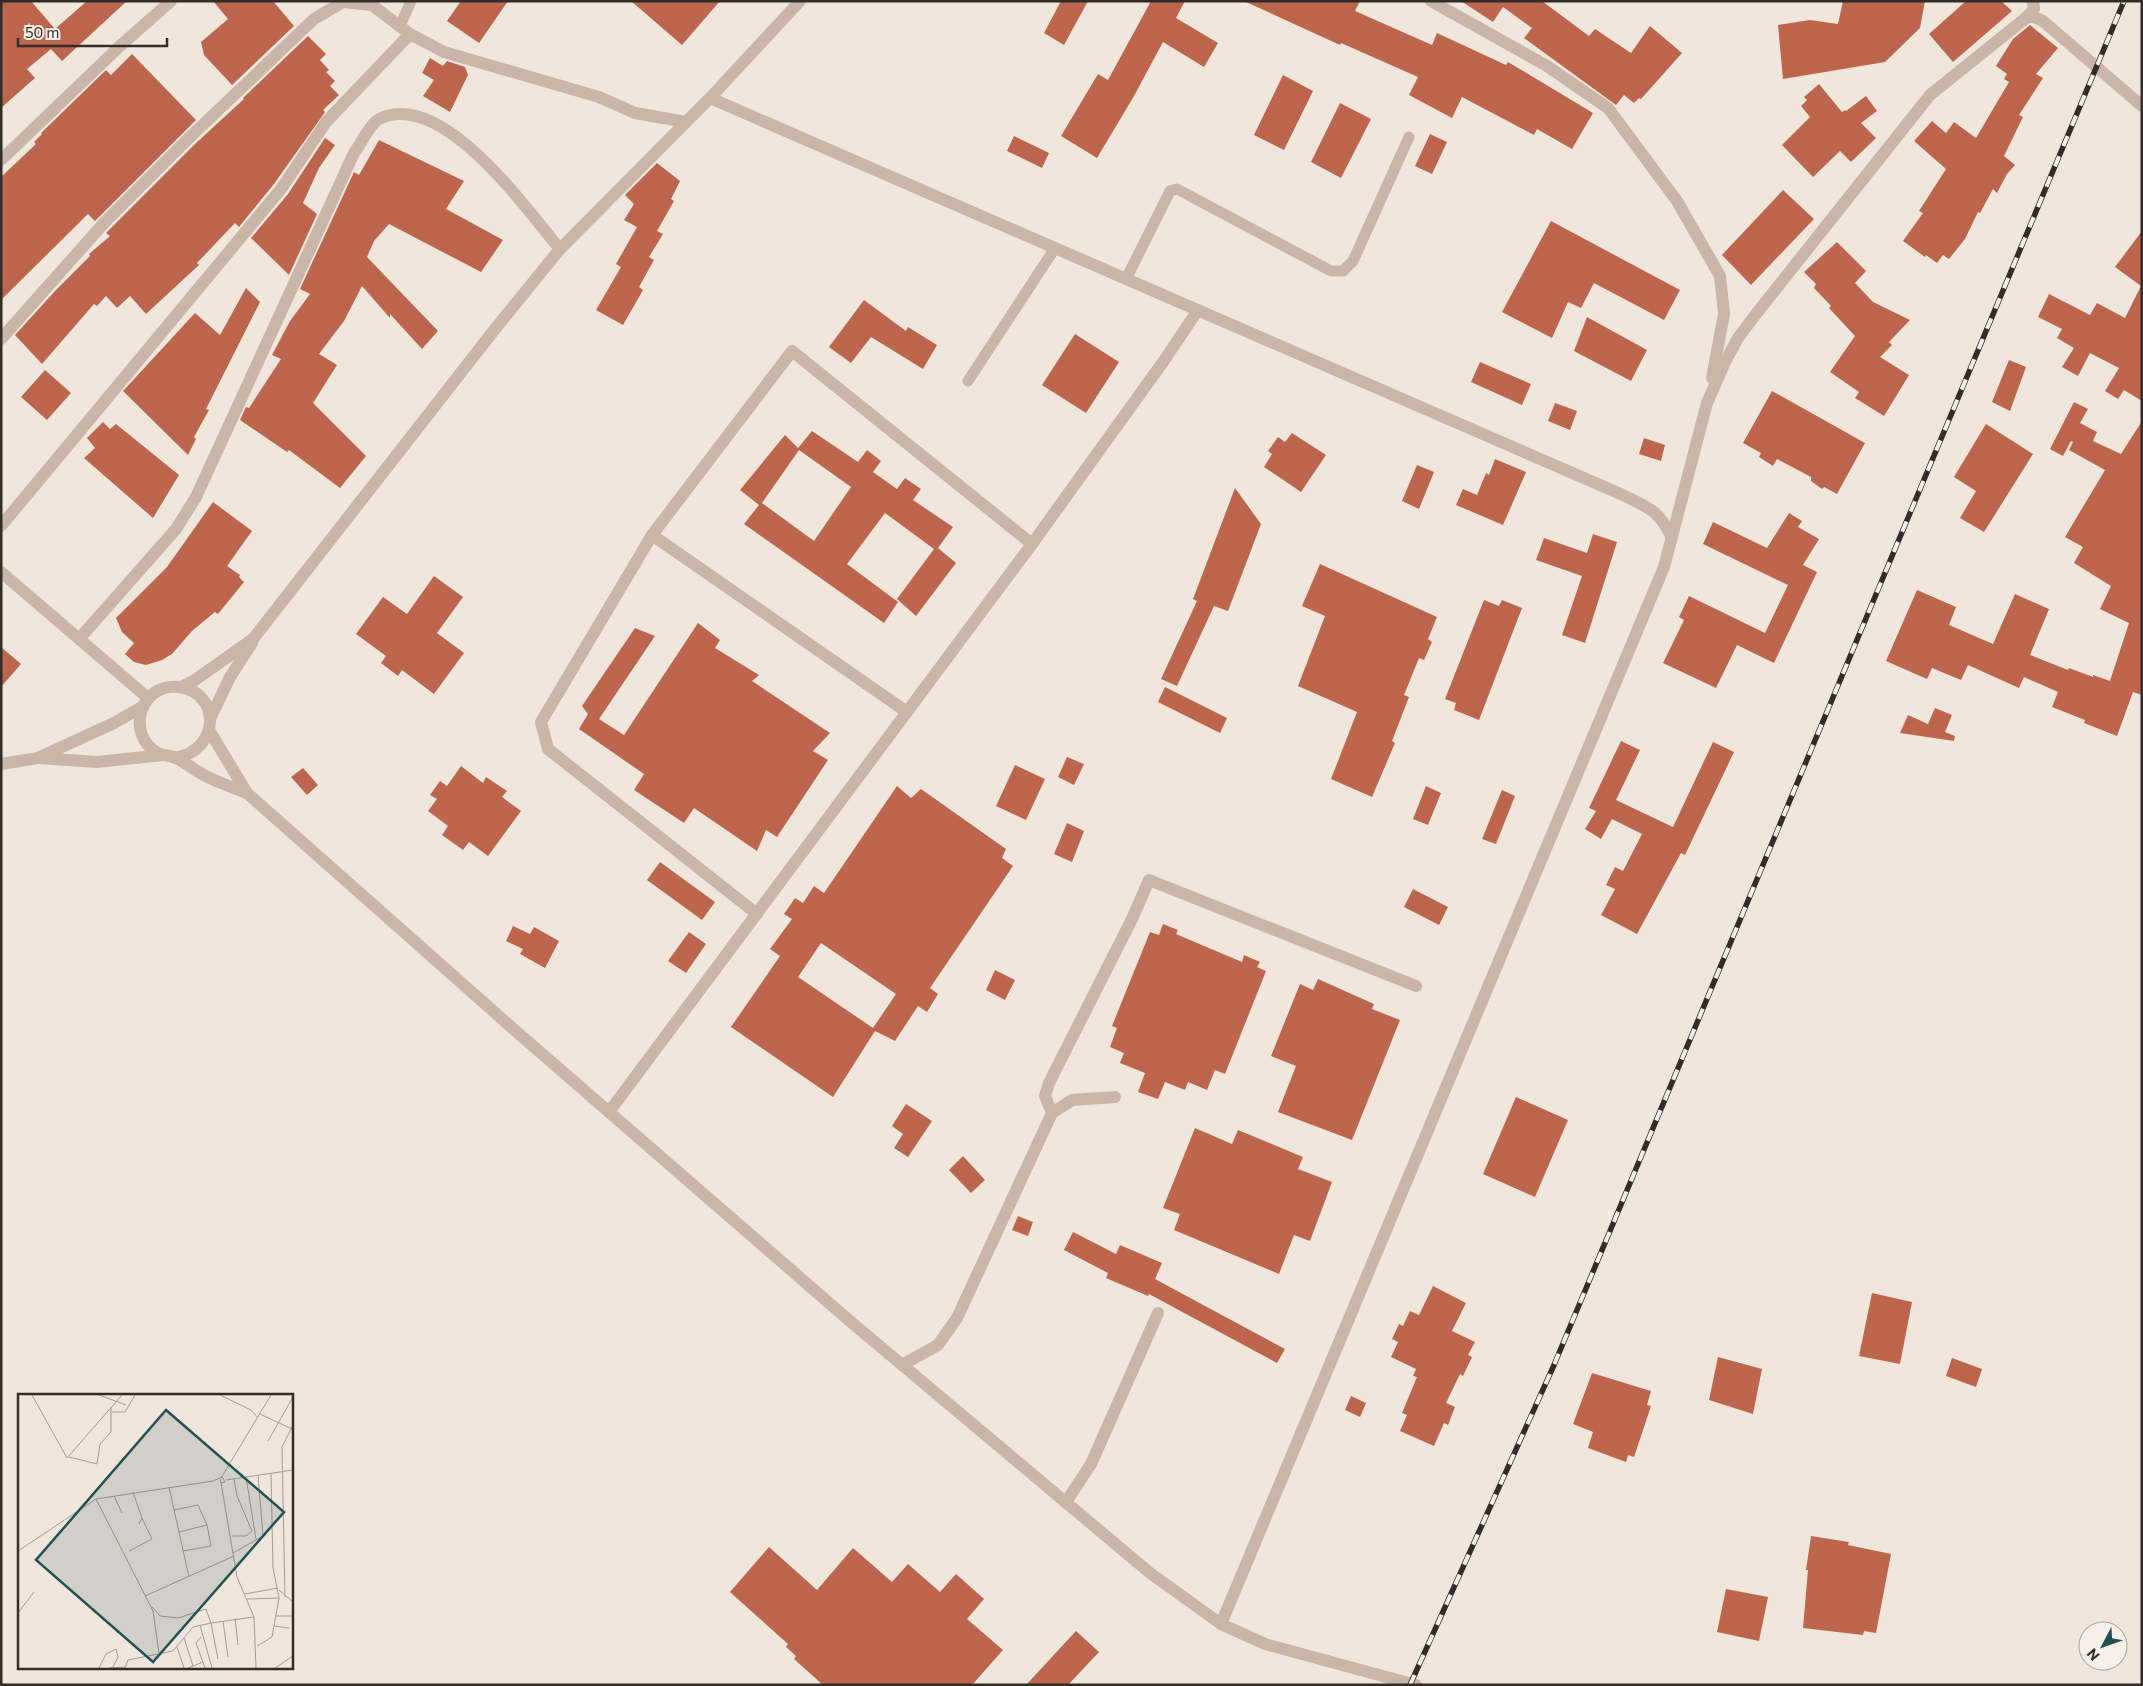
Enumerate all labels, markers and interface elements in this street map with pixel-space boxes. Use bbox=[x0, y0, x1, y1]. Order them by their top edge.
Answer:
scale bar bbox=[18, 15, 166, 47]
text: 50 m bbox=[25, 23, 59, 41]
inset map bbox=[18, 1394, 292, 1668]
north arrow bbox=[2078, 1621, 2128, 1671]
text: N bbox=[2083, 1645, 2103, 1664]

